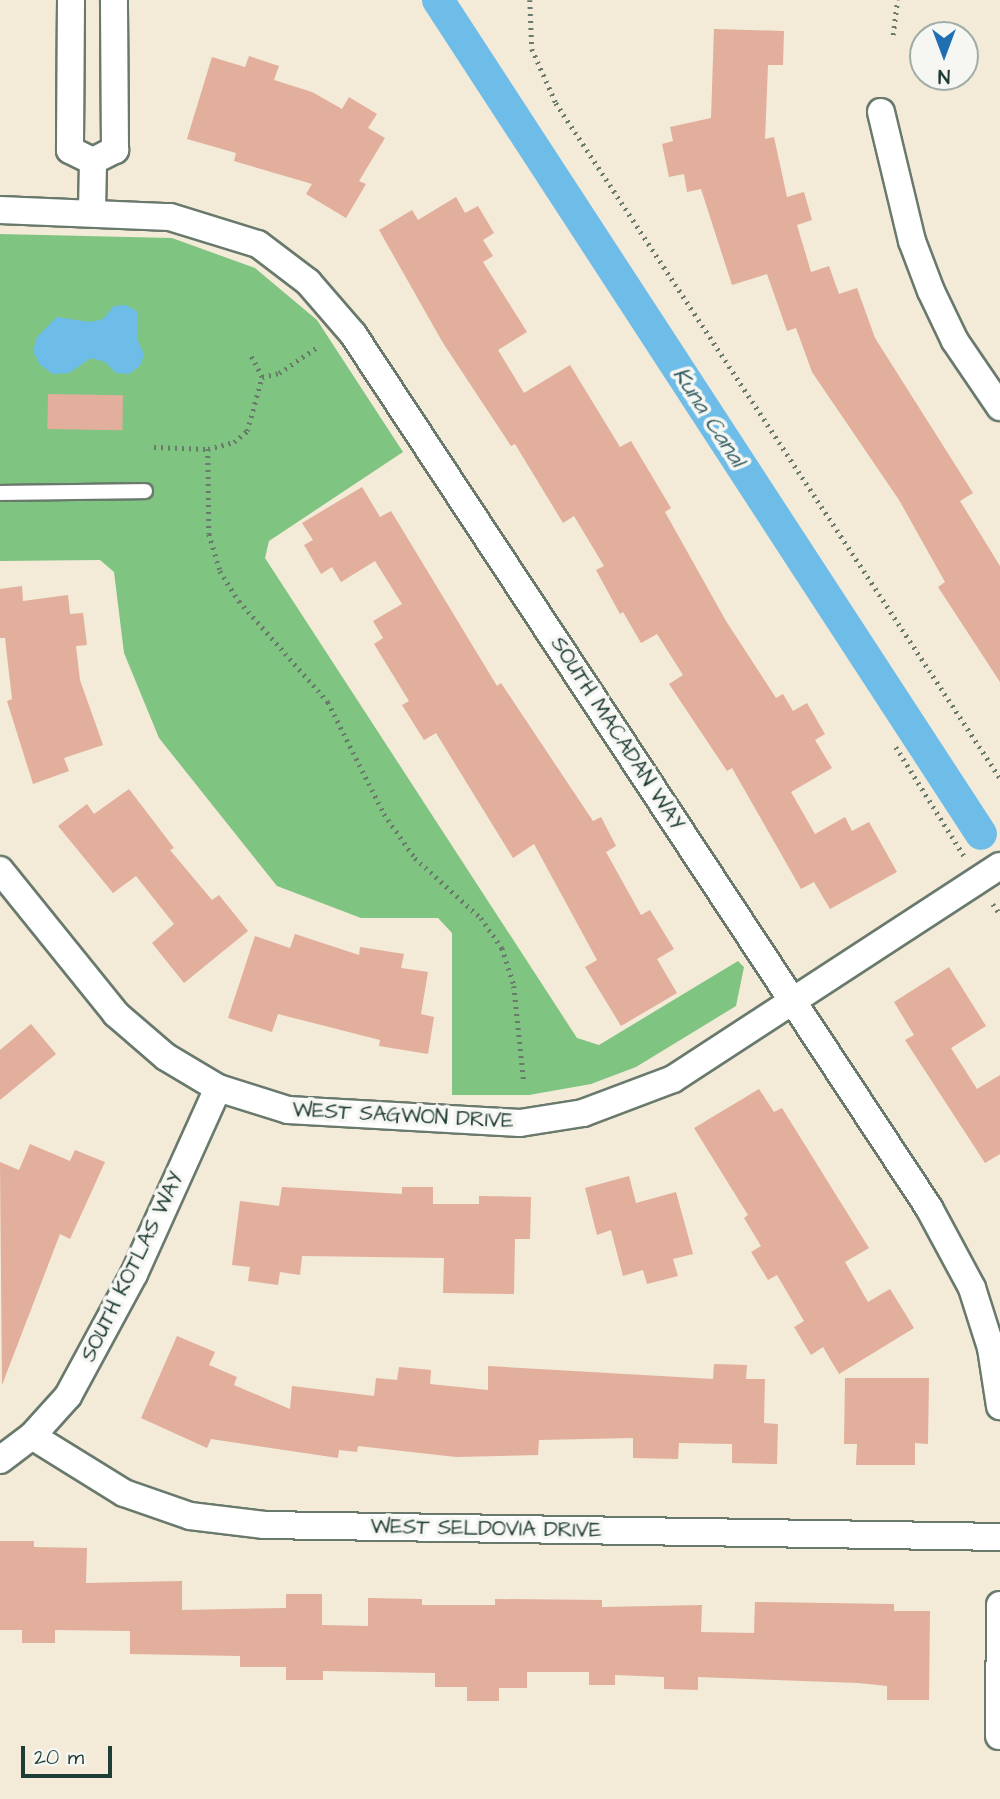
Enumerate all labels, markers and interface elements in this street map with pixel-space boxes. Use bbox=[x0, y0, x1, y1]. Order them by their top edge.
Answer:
north arrow bbox=[909, 21, 979, 91]
text: N bbox=[938, 62, 950, 89]
water label: Kuna Canal bbox=[667, 362, 751, 472]
street label: SOUTH MACADAN WAY bbox=[545, 632, 689, 836]
street label: WEST SAGWON DRIVE bbox=[292, 1098, 514, 1134]
street label: SOUTH KOTLAS WAY bbox=[76, 1168, 190, 1366]
street label: WEST SELDOVIA DRIVE bbox=[370, 1514, 602, 1544]
scale bar bbox=[24, 1732, 116, 1776]
text: 20 m bbox=[34, 1743, 84, 1772]

